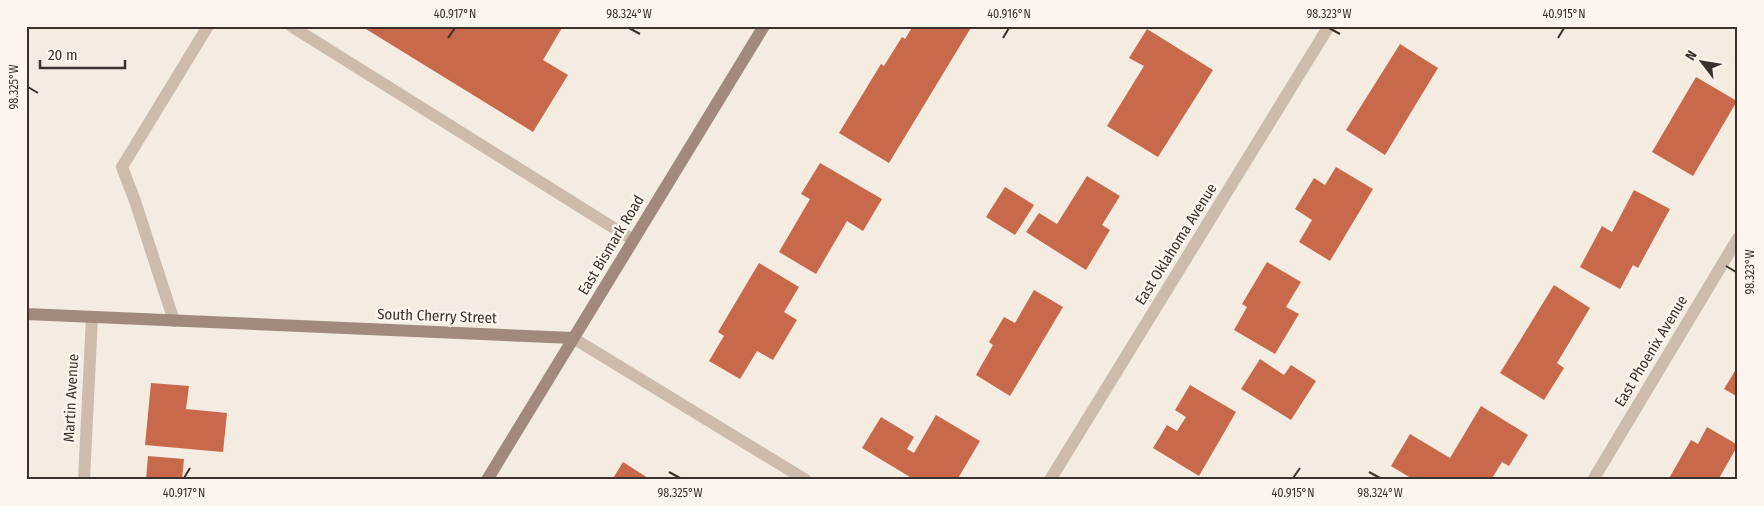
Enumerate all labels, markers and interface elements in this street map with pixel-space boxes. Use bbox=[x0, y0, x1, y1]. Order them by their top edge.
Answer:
text: 40.917°N bbox=[434, 7, 476, 21]
text: 98.324°W bbox=[606, 7, 652, 21]
text: 40.916°N bbox=[987, 7, 1031, 21]
text: 98.323°W bbox=[1306, 7, 1352, 21]
text: 40.915°N bbox=[1543, 7, 1585, 21]
scale bar bbox=[40, 38, 125, 70]
north arrow bbox=[1676, 38, 1726, 88]
text: 20 m bbox=[48, 46, 78, 64]
text: N bbox=[1682, 48, 1701, 64]
text: 98.325°W bbox=[7, 64, 21, 110]
street label: East Oklahoma Avenue bbox=[1131, 180, 1221, 308]
street label: East Bismark Road bbox=[574, 192, 648, 298]
text: 98.323°W bbox=[1743, 249, 1757, 295]
street label: East Phoenix Avenue bbox=[1611, 292, 1691, 410]
street label: South Cherry Street bbox=[377, 305, 497, 327]
street label: Martin Avenue bbox=[60, 353, 82, 443]
text: 40.917°N bbox=[163, 486, 205, 500]
text: 98.325°W bbox=[657, 486, 703, 500]
text: 40.915°N bbox=[1272, 486, 1314, 500]
text: 98.324°W bbox=[1357, 486, 1403, 500]

